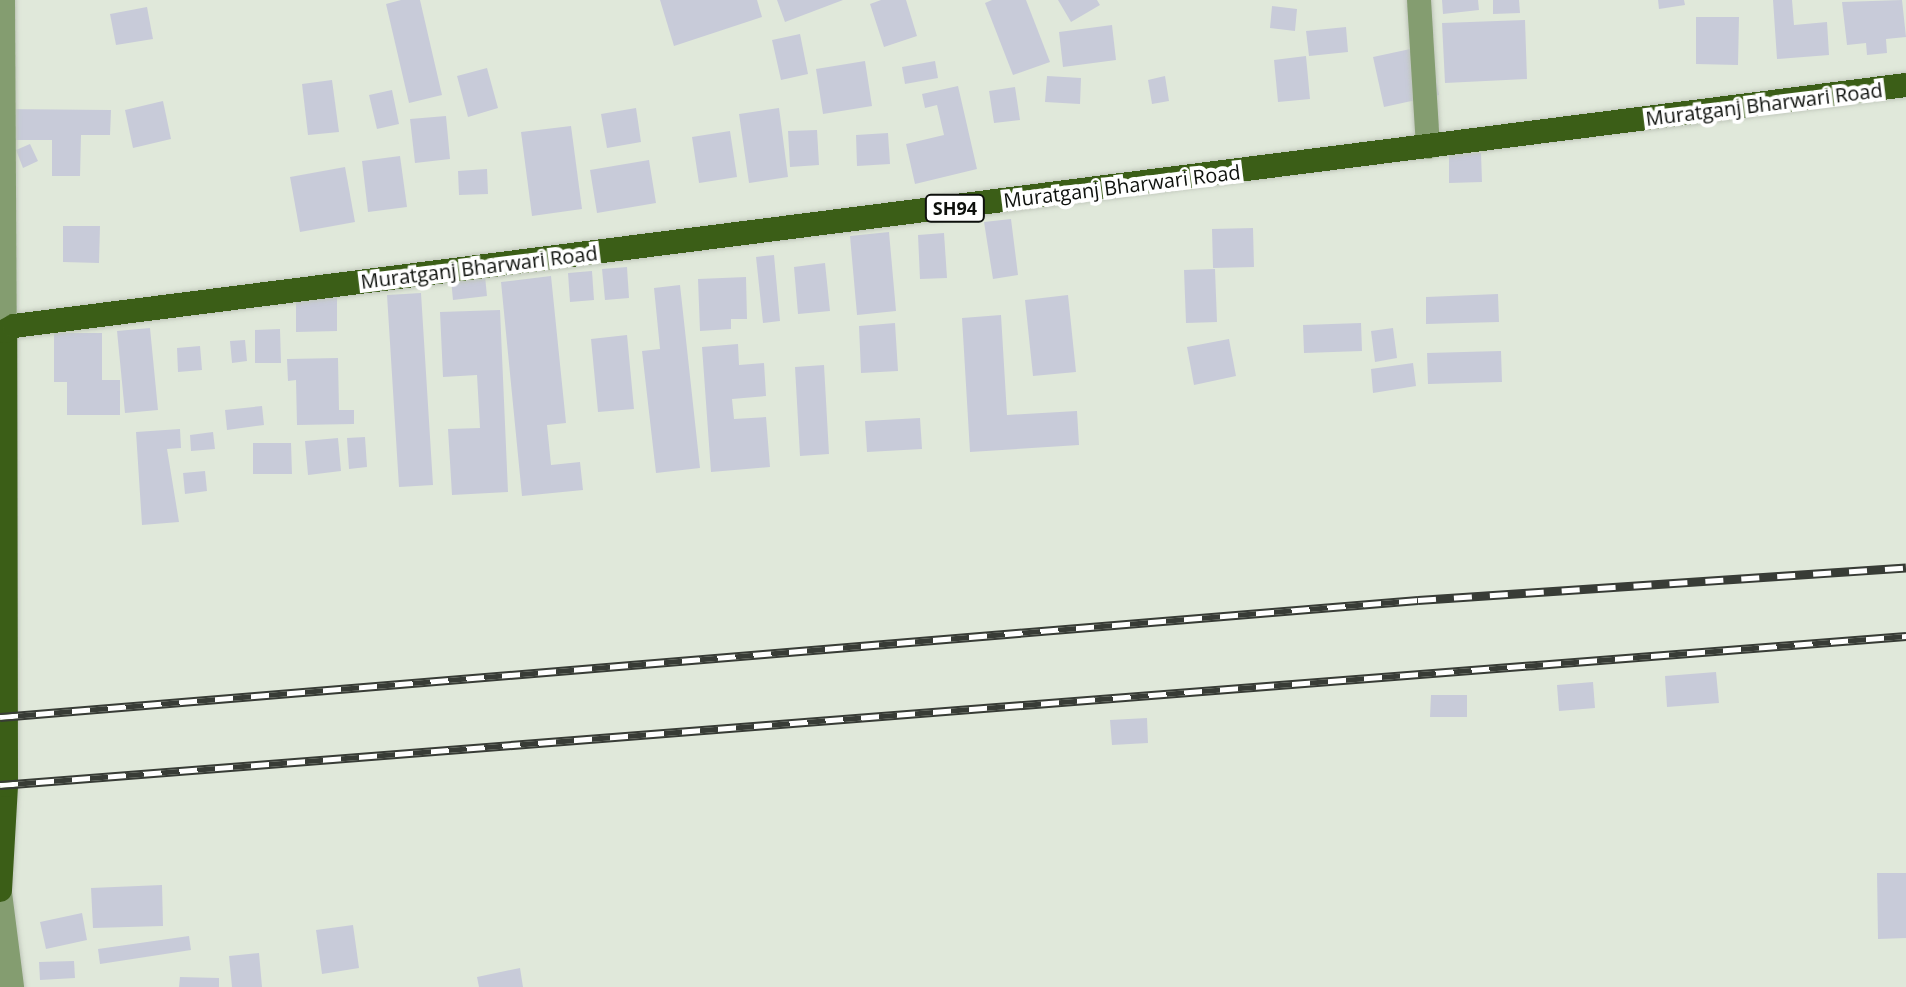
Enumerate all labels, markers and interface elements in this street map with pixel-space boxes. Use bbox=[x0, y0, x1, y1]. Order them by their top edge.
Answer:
street label: Muratganj Bharwari Road bbox=[1644, 78, 1884, 130]
street label: Muratganj Bharwari Road bbox=[1002, 160, 1242, 212]
road number: SH94 bbox=[923, 194, 987, 222]
street label: Muratganj Bharwari Road bbox=[359, 241, 599, 293]

